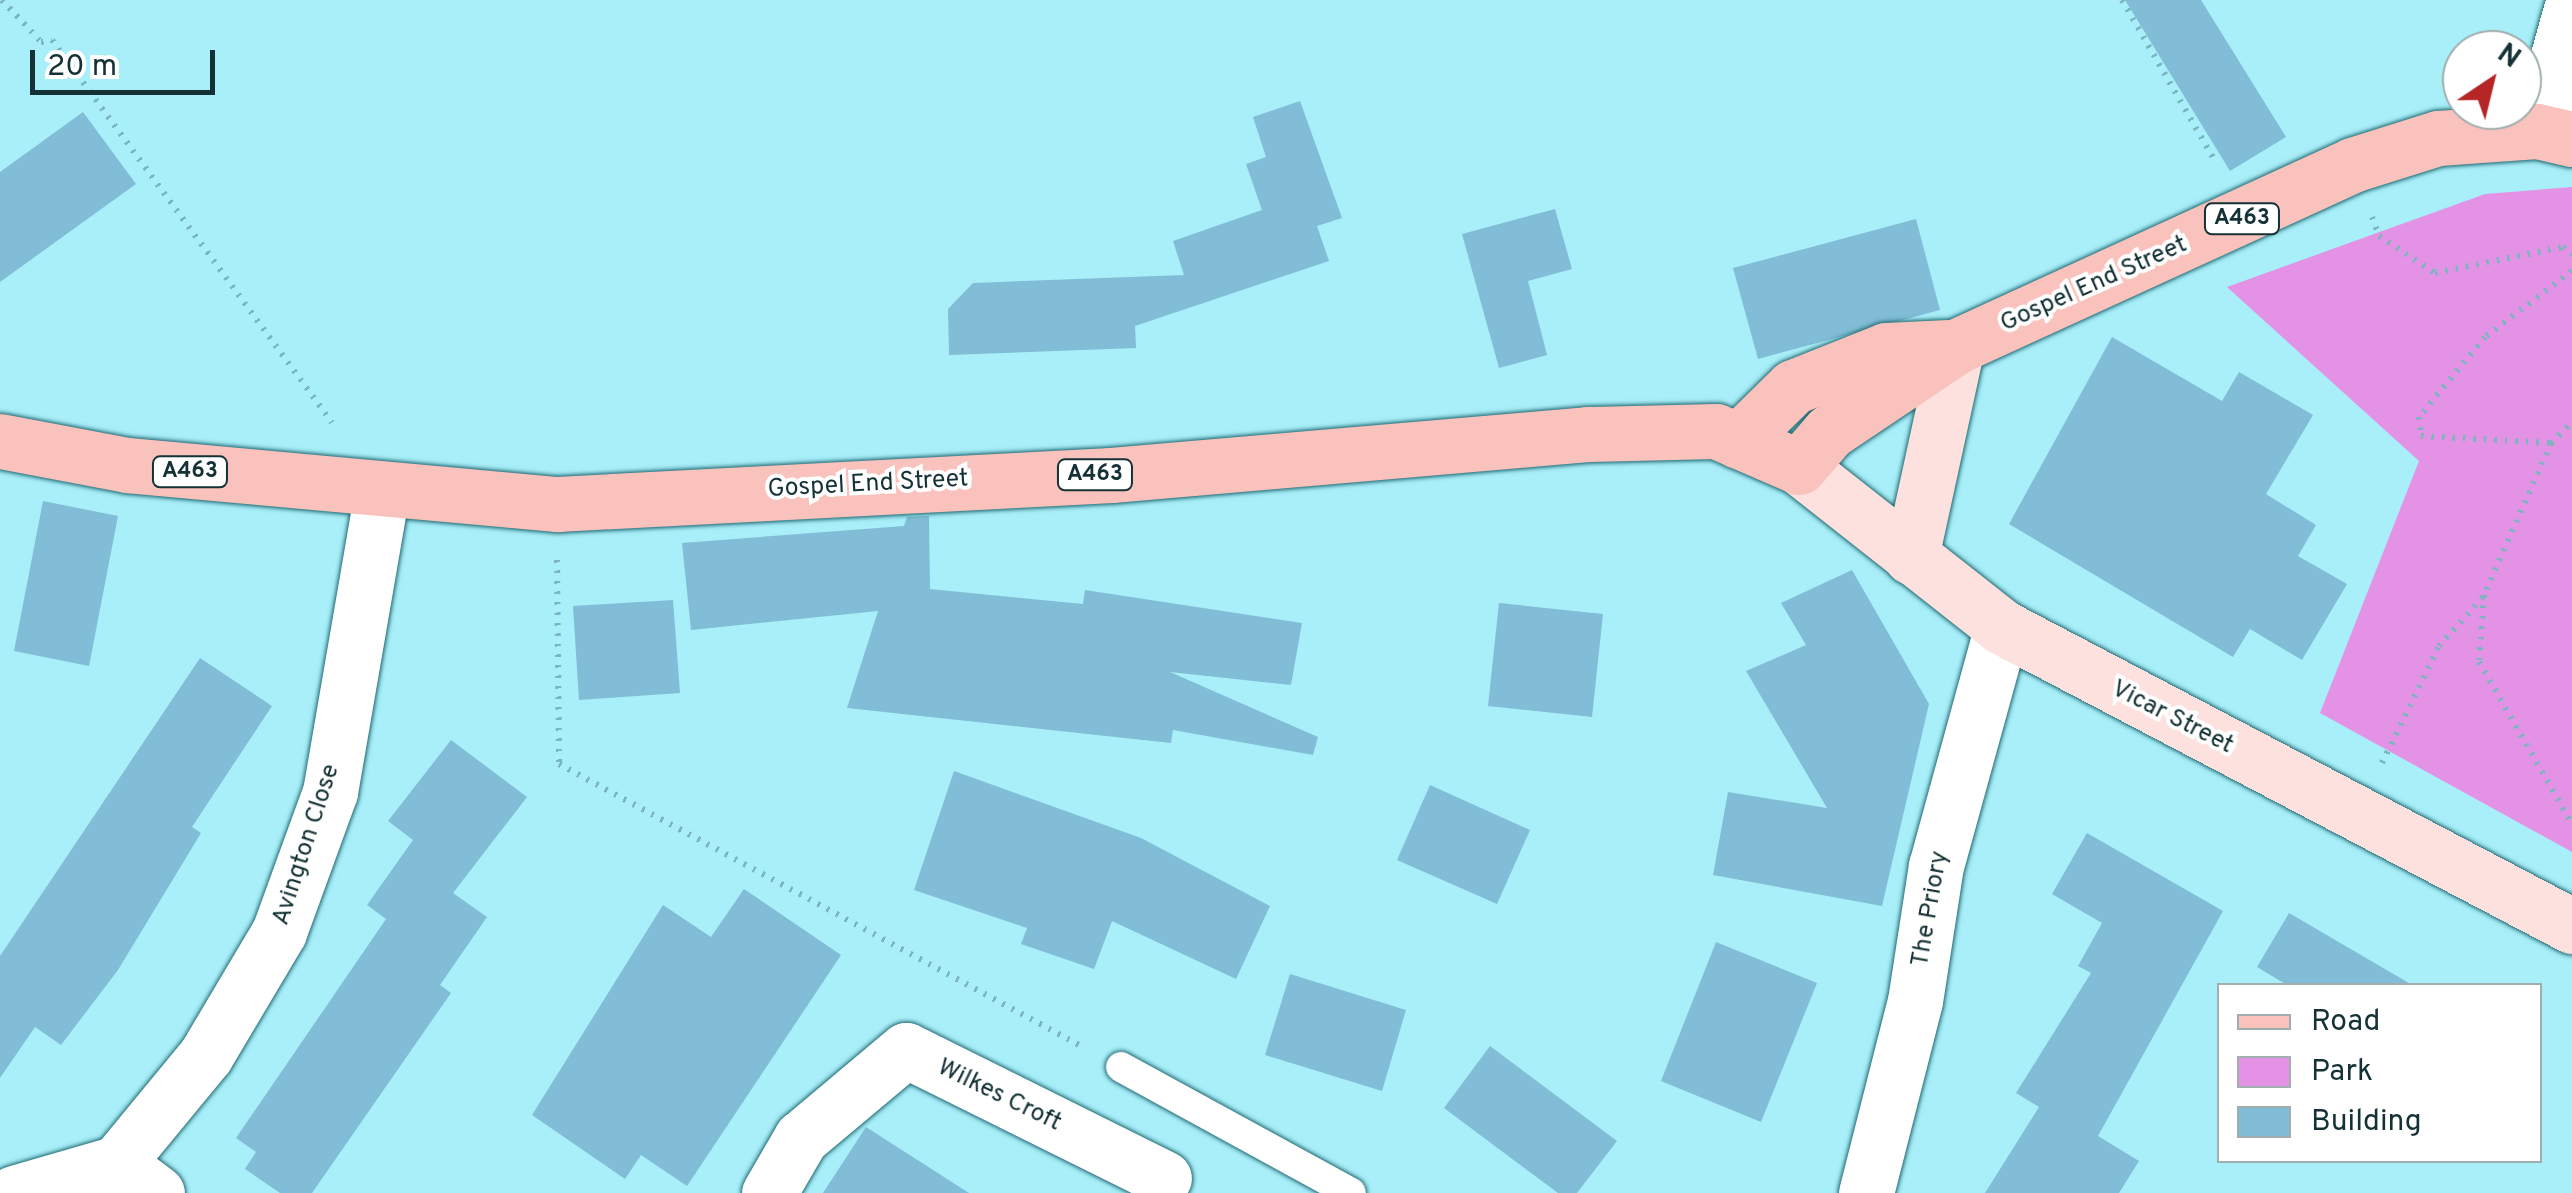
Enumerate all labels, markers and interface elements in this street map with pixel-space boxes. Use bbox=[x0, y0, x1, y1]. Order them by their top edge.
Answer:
scale bar bbox=[35, 30, 220, 92]
north arrow bbox=[2442, 30, 2542, 130]
text: N bbox=[2489, 37, 2527, 78]
text: 20 m bbox=[47, 49, 117, 86]
road number: A463 bbox=[2202, 202, 2282, 236]
street label: Gospel End Street bbox=[1996, 230, 2192, 340]
road number: A463 bbox=[150, 455, 230, 489]
road number: A463 bbox=[1055, 458, 1135, 492]
street label: Gospel End Street bbox=[767, 465, 969, 505]
street label: Vicar Street bbox=[2106, 674, 2238, 762]
street label: Avington Close bbox=[267, 761, 347, 929]
street label: The Priory bbox=[1906, 849, 1956, 969]
legend bbox=[2217, 983, 2542, 1163]
text: Road bbox=[2311, 1004, 2380, 1041]
street label: Wilkes Croft bbox=[932, 1053, 1066, 1139]
text: Park bbox=[2311, 1054, 2373, 1091]
text: Building bbox=[2311, 1104, 2422, 1141]

